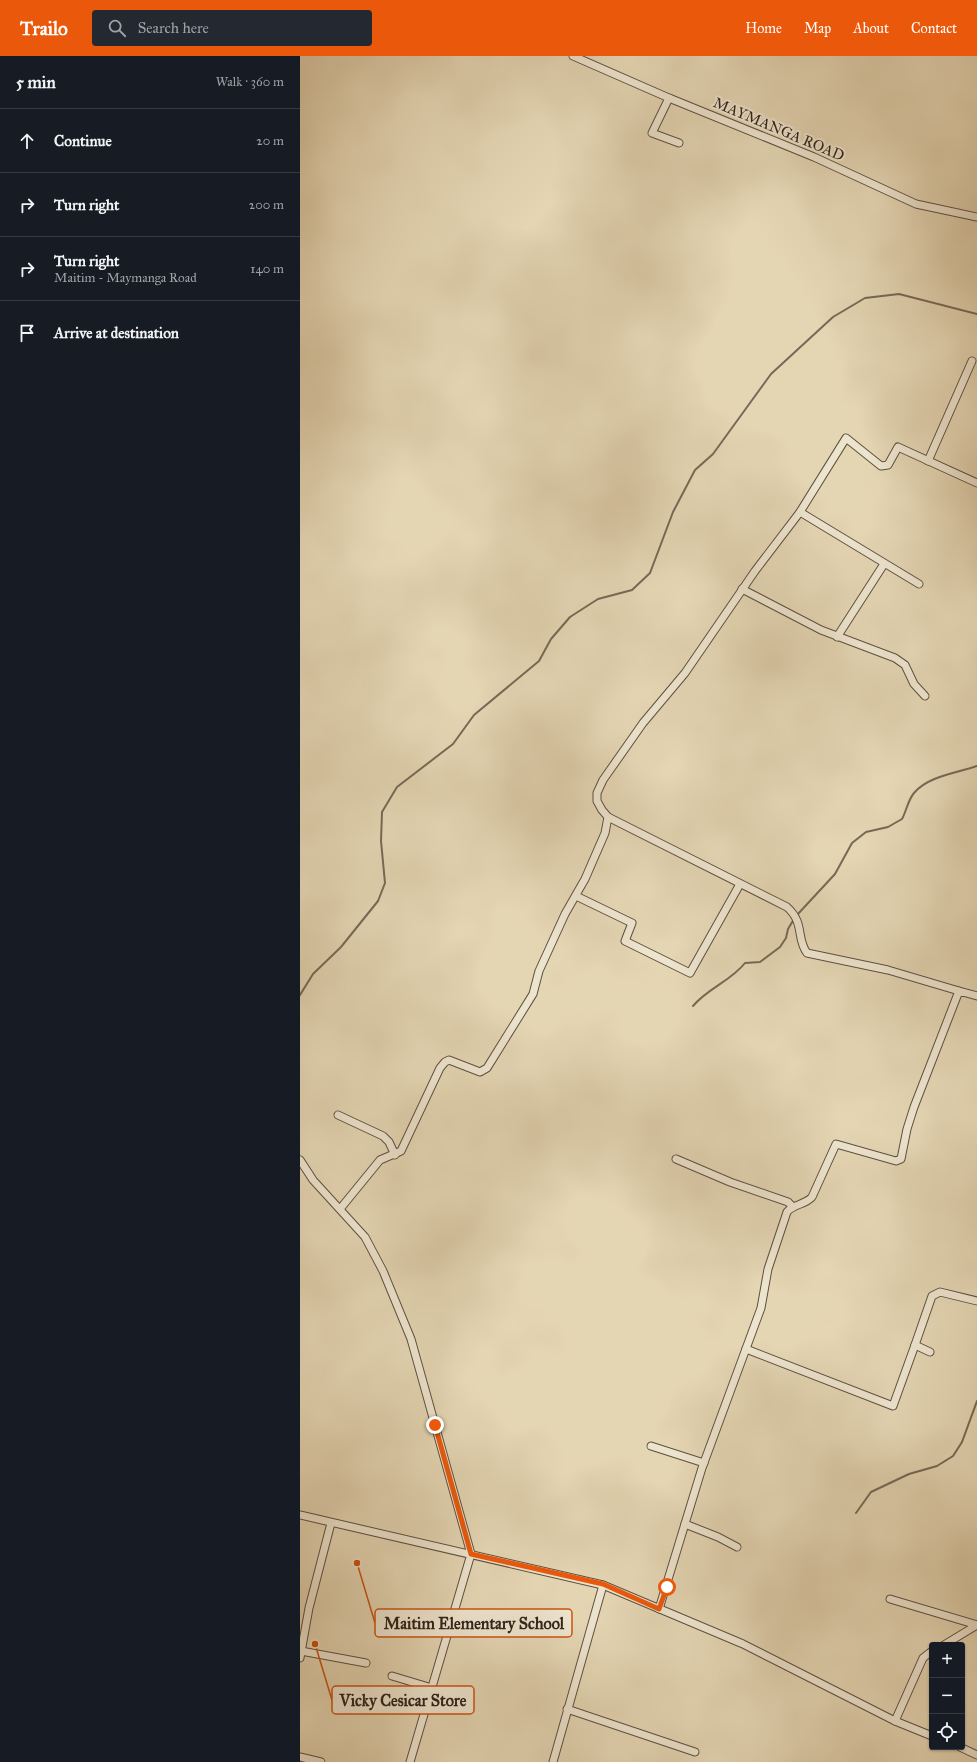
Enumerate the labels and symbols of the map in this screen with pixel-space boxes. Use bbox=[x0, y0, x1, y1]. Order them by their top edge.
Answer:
street label: MAYMANGA ROAD bbox=[711, 93, 847, 165]
route end bbox=[426, 1416, 444, 1434]
route start bbox=[658, 1578, 676, 1596]
callout: Maitim Elementary School bbox=[375, 1609, 572, 1637]
text: Maitim Elementary School bbox=[384, 1614, 565, 1634]
callout: Vicky Cesicar Store bbox=[332, 1686, 474, 1714]
text: Vicky Cesicar Store bbox=[339, 1691, 467, 1711]

